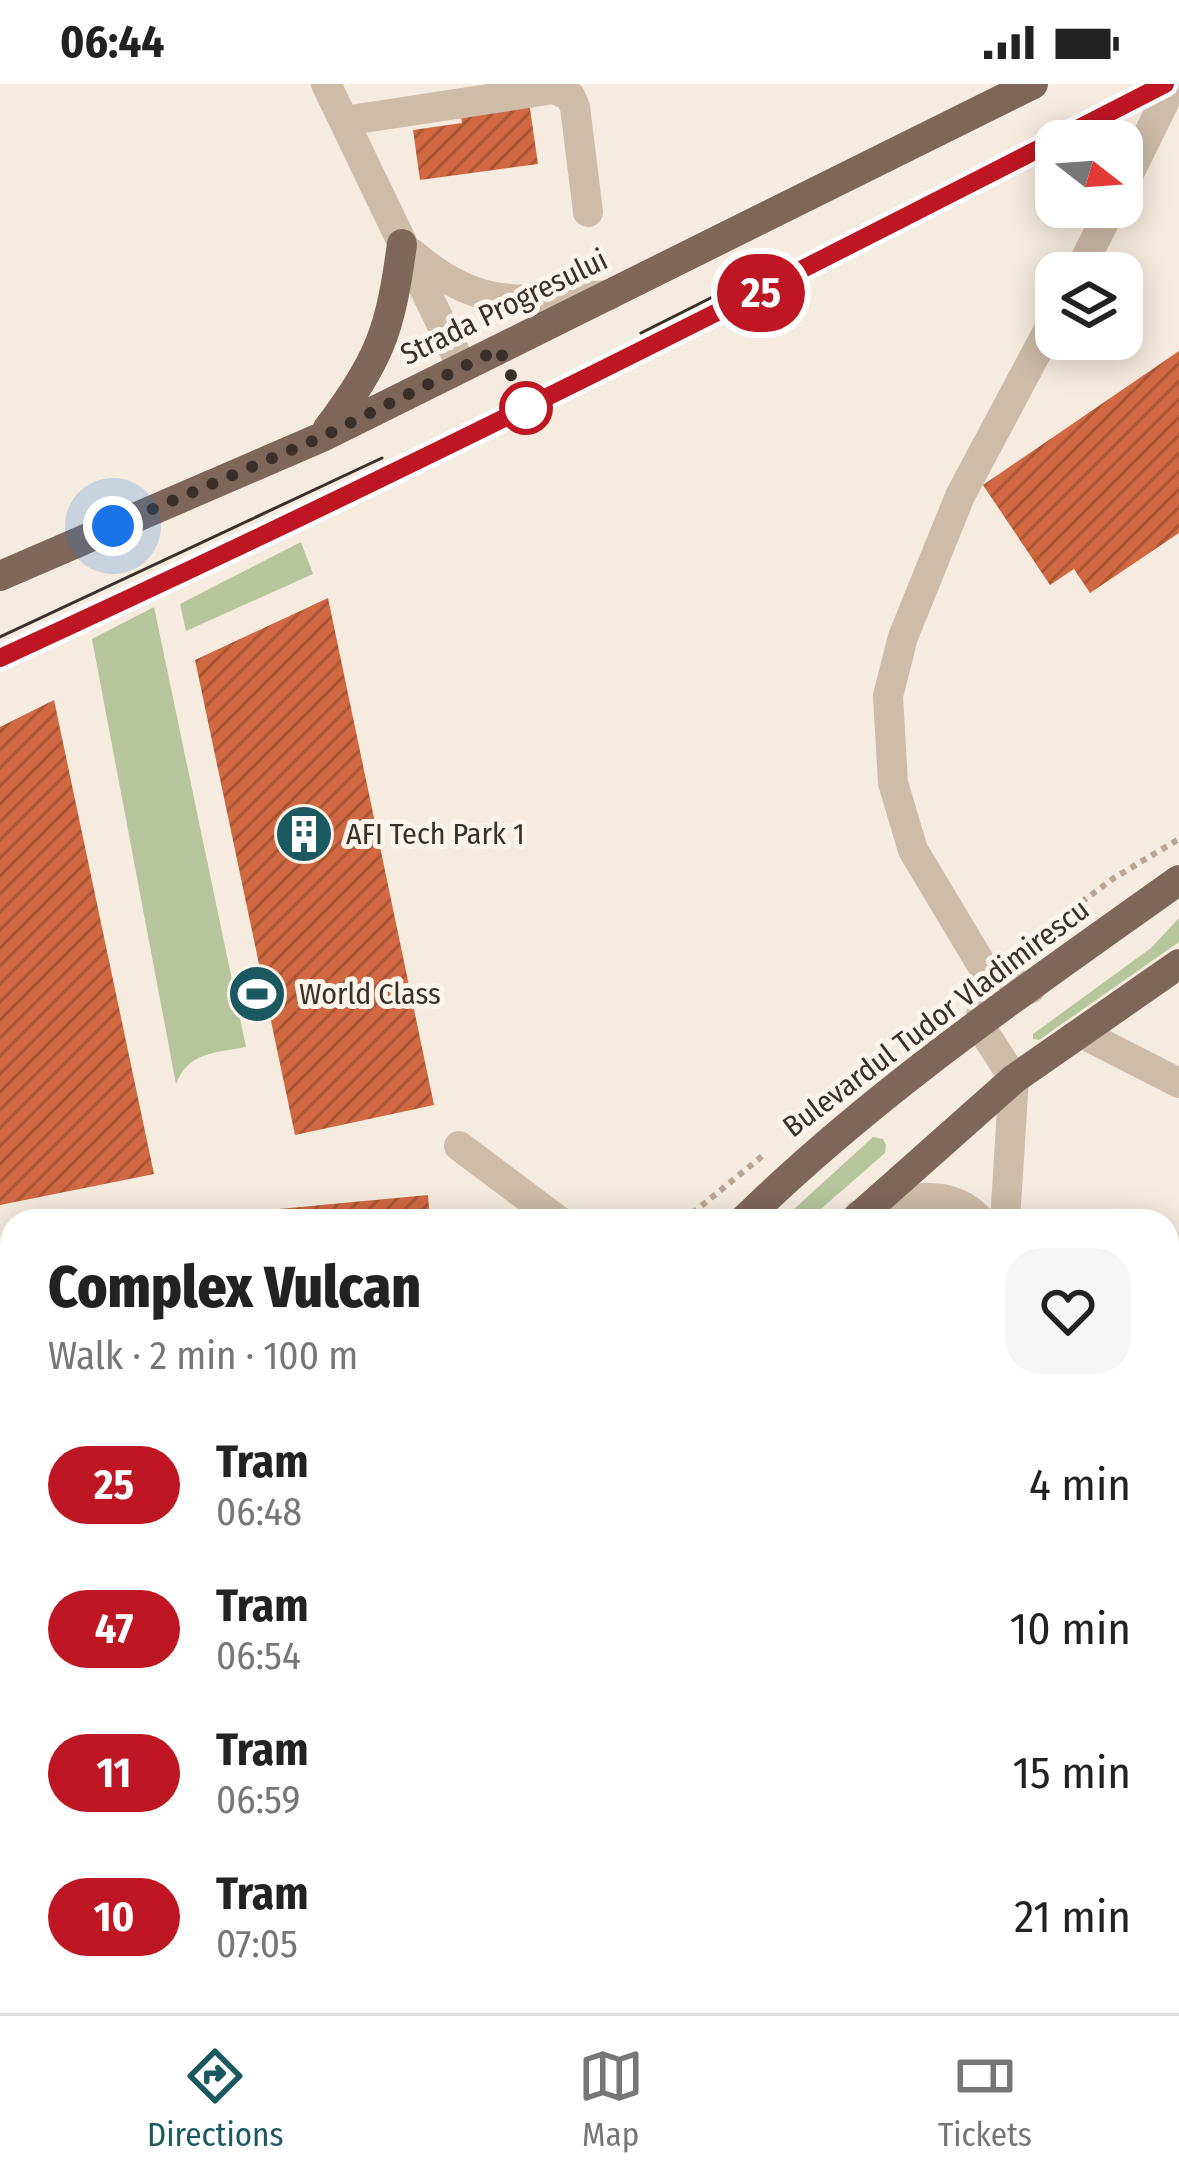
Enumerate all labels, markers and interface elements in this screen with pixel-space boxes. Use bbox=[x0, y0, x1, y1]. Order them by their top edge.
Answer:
text: 06:44 bbox=[60, 15, 164, 69]
north arrow bbox=[1035, 120, 1143, 228]
map controls bbox=[1035, 120, 1143, 360]
street label: Strada Progresului bbox=[395, 241, 613, 373]
button: layers bbox=[1035, 252, 1143, 360]
line badge: 25 bbox=[707, 254, 815, 332]
text: 25 bbox=[741, 268, 781, 318]
unlabelled marker bbox=[501, 383, 551, 433]
your location bbox=[83, 496, 143, 556]
building icon: AFI Tech Park 1 bbox=[273, 803, 335, 865]
place label: AFI Tech Park 1 bbox=[346, 816, 525, 852]
street label: Bulevardul Tudor Vladimirescu bbox=[776, 891, 1096, 1145]
sports icon: World Class bbox=[226, 963, 288, 1025]
place label: World Class bbox=[299, 976, 441, 1012]
button: heart bbox=[1005, 1248, 1131, 1374]
text: Complex Vulcan bbox=[48, 1254, 421, 1322]
text: Walk · 2 min · 100 m bbox=[48, 1333, 358, 1379]
text: Tram bbox=[216, 1435, 309, 1489]
text: 4 min bbox=[1029, 1458, 1131, 1512]
text: 25 bbox=[94, 1460, 134, 1510]
text: 06:48 bbox=[216, 1489, 302, 1535]
text: Tram bbox=[216, 1579, 309, 1633]
text: 10 min bbox=[1010, 1602, 1131, 1656]
text: 47 bbox=[95, 1604, 133, 1654]
text: 06:54 bbox=[216, 1633, 301, 1679]
text: Tram bbox=[216, 1723, 309, 1777]
text: 15 min bbox=[1013, 1746, 1131, 1800]
text: 11 bbox=[97, 1748, 131, 1798]
text: 06:59 bbox=[216, 1777, 300, 1823]
text: Tram bbox=[216, 1867, 309, 1921]
text: 21 min bbox=[1014, 1890, 1131, 1944]
text: 10 bbox=[94, 1892, 134, 1942]
text: 07:05 bbox=[216, 1921, 298, 1967]
tab: Directions bbox=[147, 2043, 284, 2155]
tab: Map bbox=[578, 2043, 644, 2155]
tab: Tickets bbox=[938, 2043, 1032, 2155]

